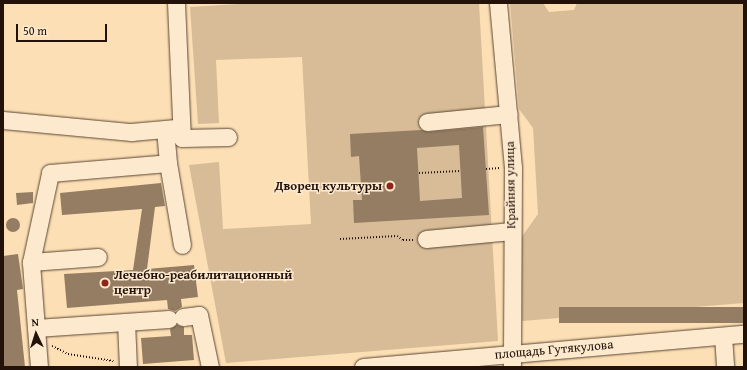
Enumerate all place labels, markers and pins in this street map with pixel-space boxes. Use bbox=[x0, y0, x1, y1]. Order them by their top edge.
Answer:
place label: Дворец культуры bbox=[274, 178, 382, 194]
marker: Дворец культуры bbox=[385, 181, 395, 191]
place label: Лечебно-реабилитационный центр bbox=[114, 268, 292, 299]
marker: Лечебно-реабилитационный центр bbox=[99, 277, 111, 289]

